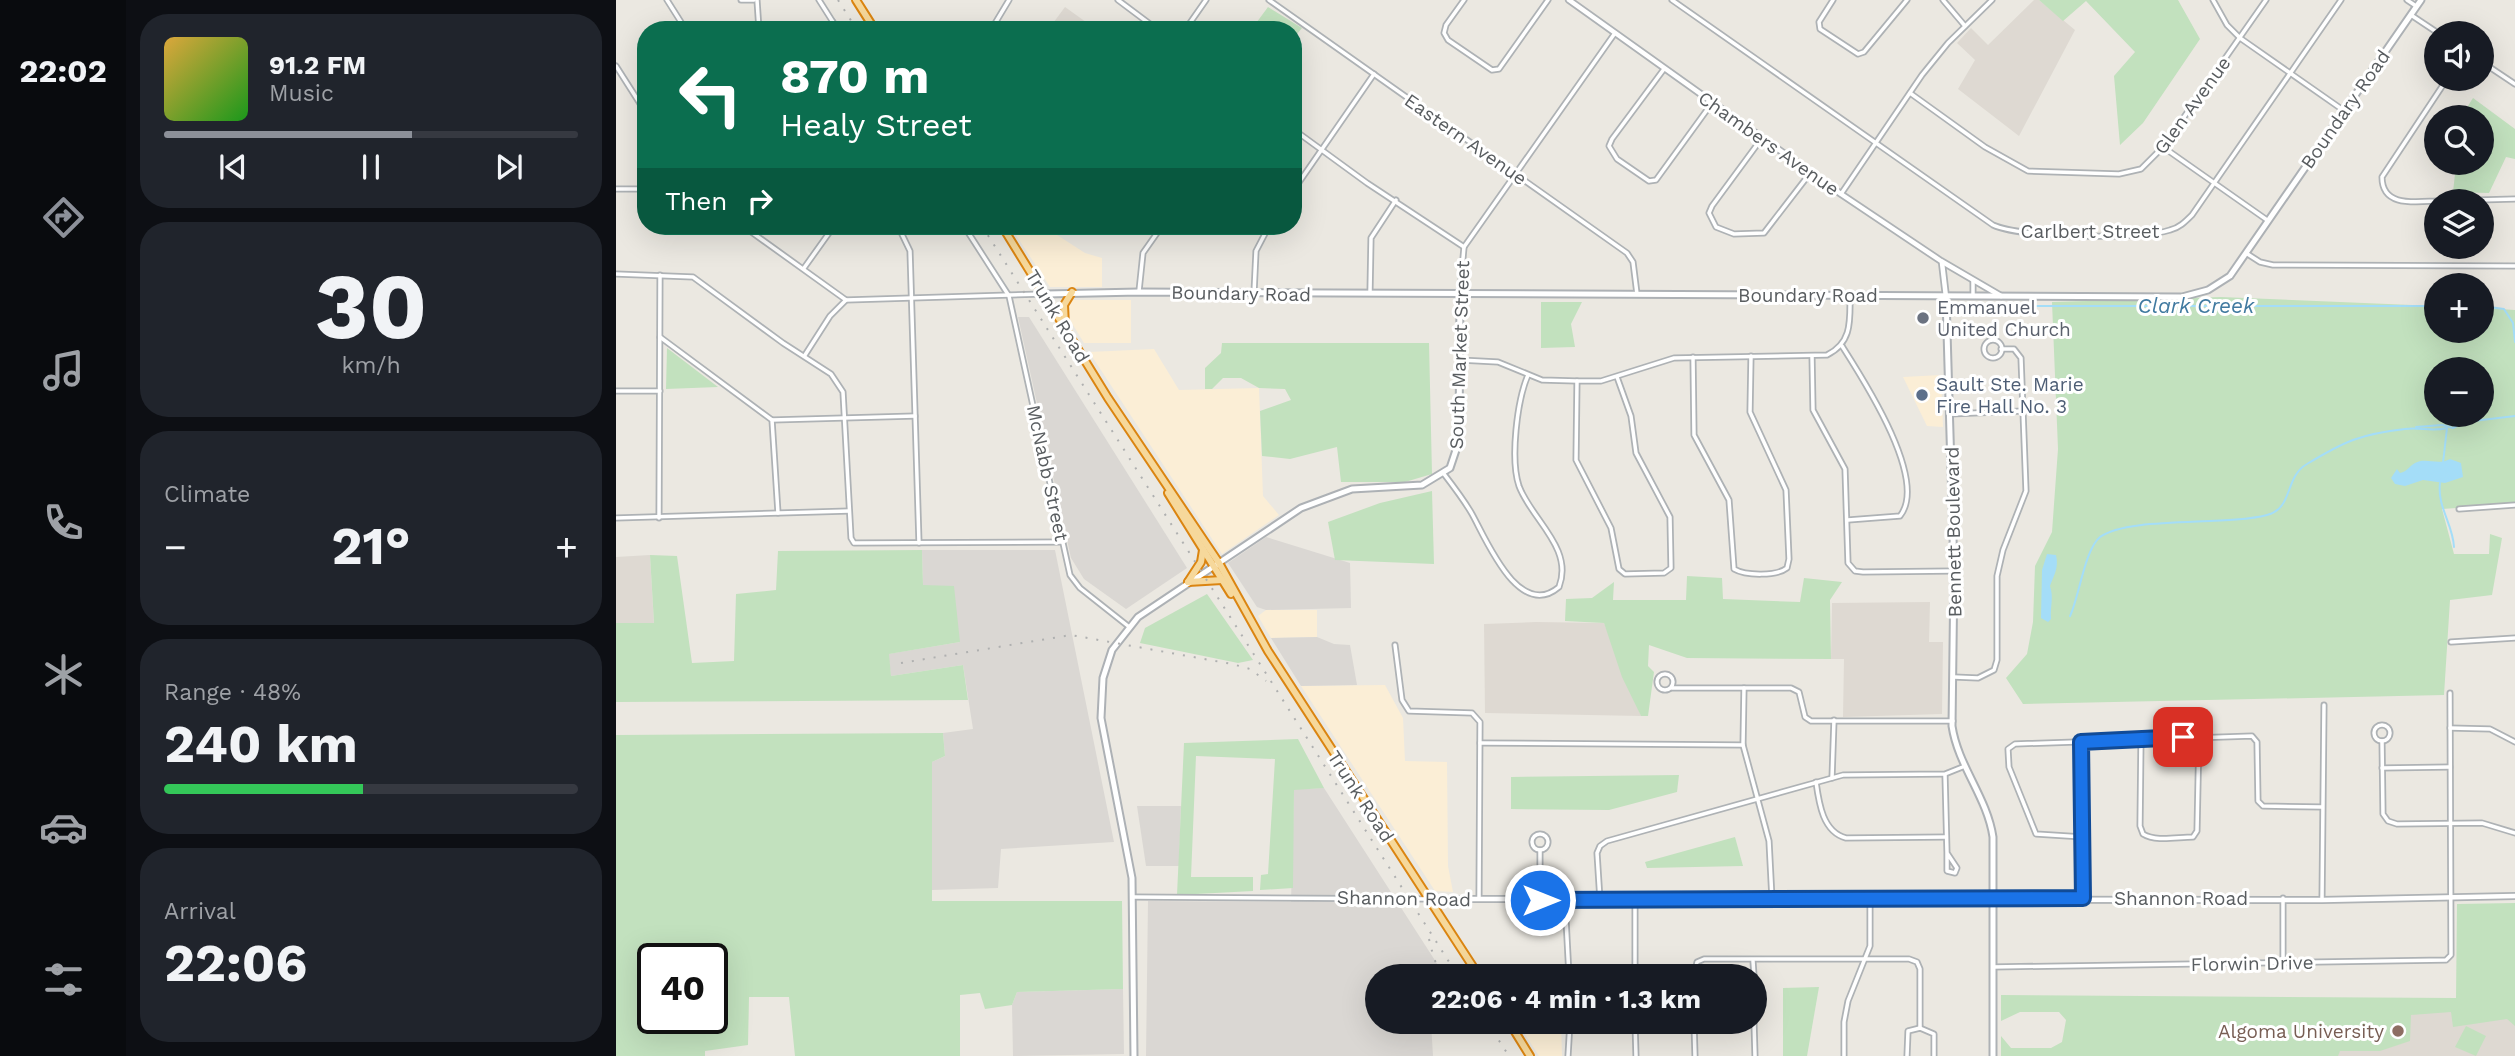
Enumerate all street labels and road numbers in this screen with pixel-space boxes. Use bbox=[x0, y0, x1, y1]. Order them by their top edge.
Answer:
street label: Boundary Road bbox=[2296, 45, 2395, 173]
street label: Glen Avenue bbox=[2149, 52, 2236, 159]
street label: Chambers Avenue bbox=[1694, 86, 1844, 201]
street label: Eastern Avenue bbox=[1400, 89, 1531, 190]
street label: Carlbert Street bbox=[2020, 220, 2160, 243]
street label: South Market Street bbox=[1445, 260, 1474, 450]
street label: Trunk Road bbox=[1021, 265, 1094, 367]
street label: Boundary Road bbox=[1171, 281, 1311, 306]
street label: Boundary Road bbox=[1738, 284, 1878, 307]
street label: McNabb Street bbox=[1022, 403, 1073, 543]
street label: Bennett Boulevard bbox=[1941, 447, 1966, 617]
street label: Trunk Road bbox=[1322, 746, 1399, 846]
street label: Shannon Road bbox=[1337, 886, 1471, 911]
street label: Shannon Road bbox=[2114, 887, 2248, 910]
street label: Florwin Drive bbox=[2190, 951, 2314, 976]

